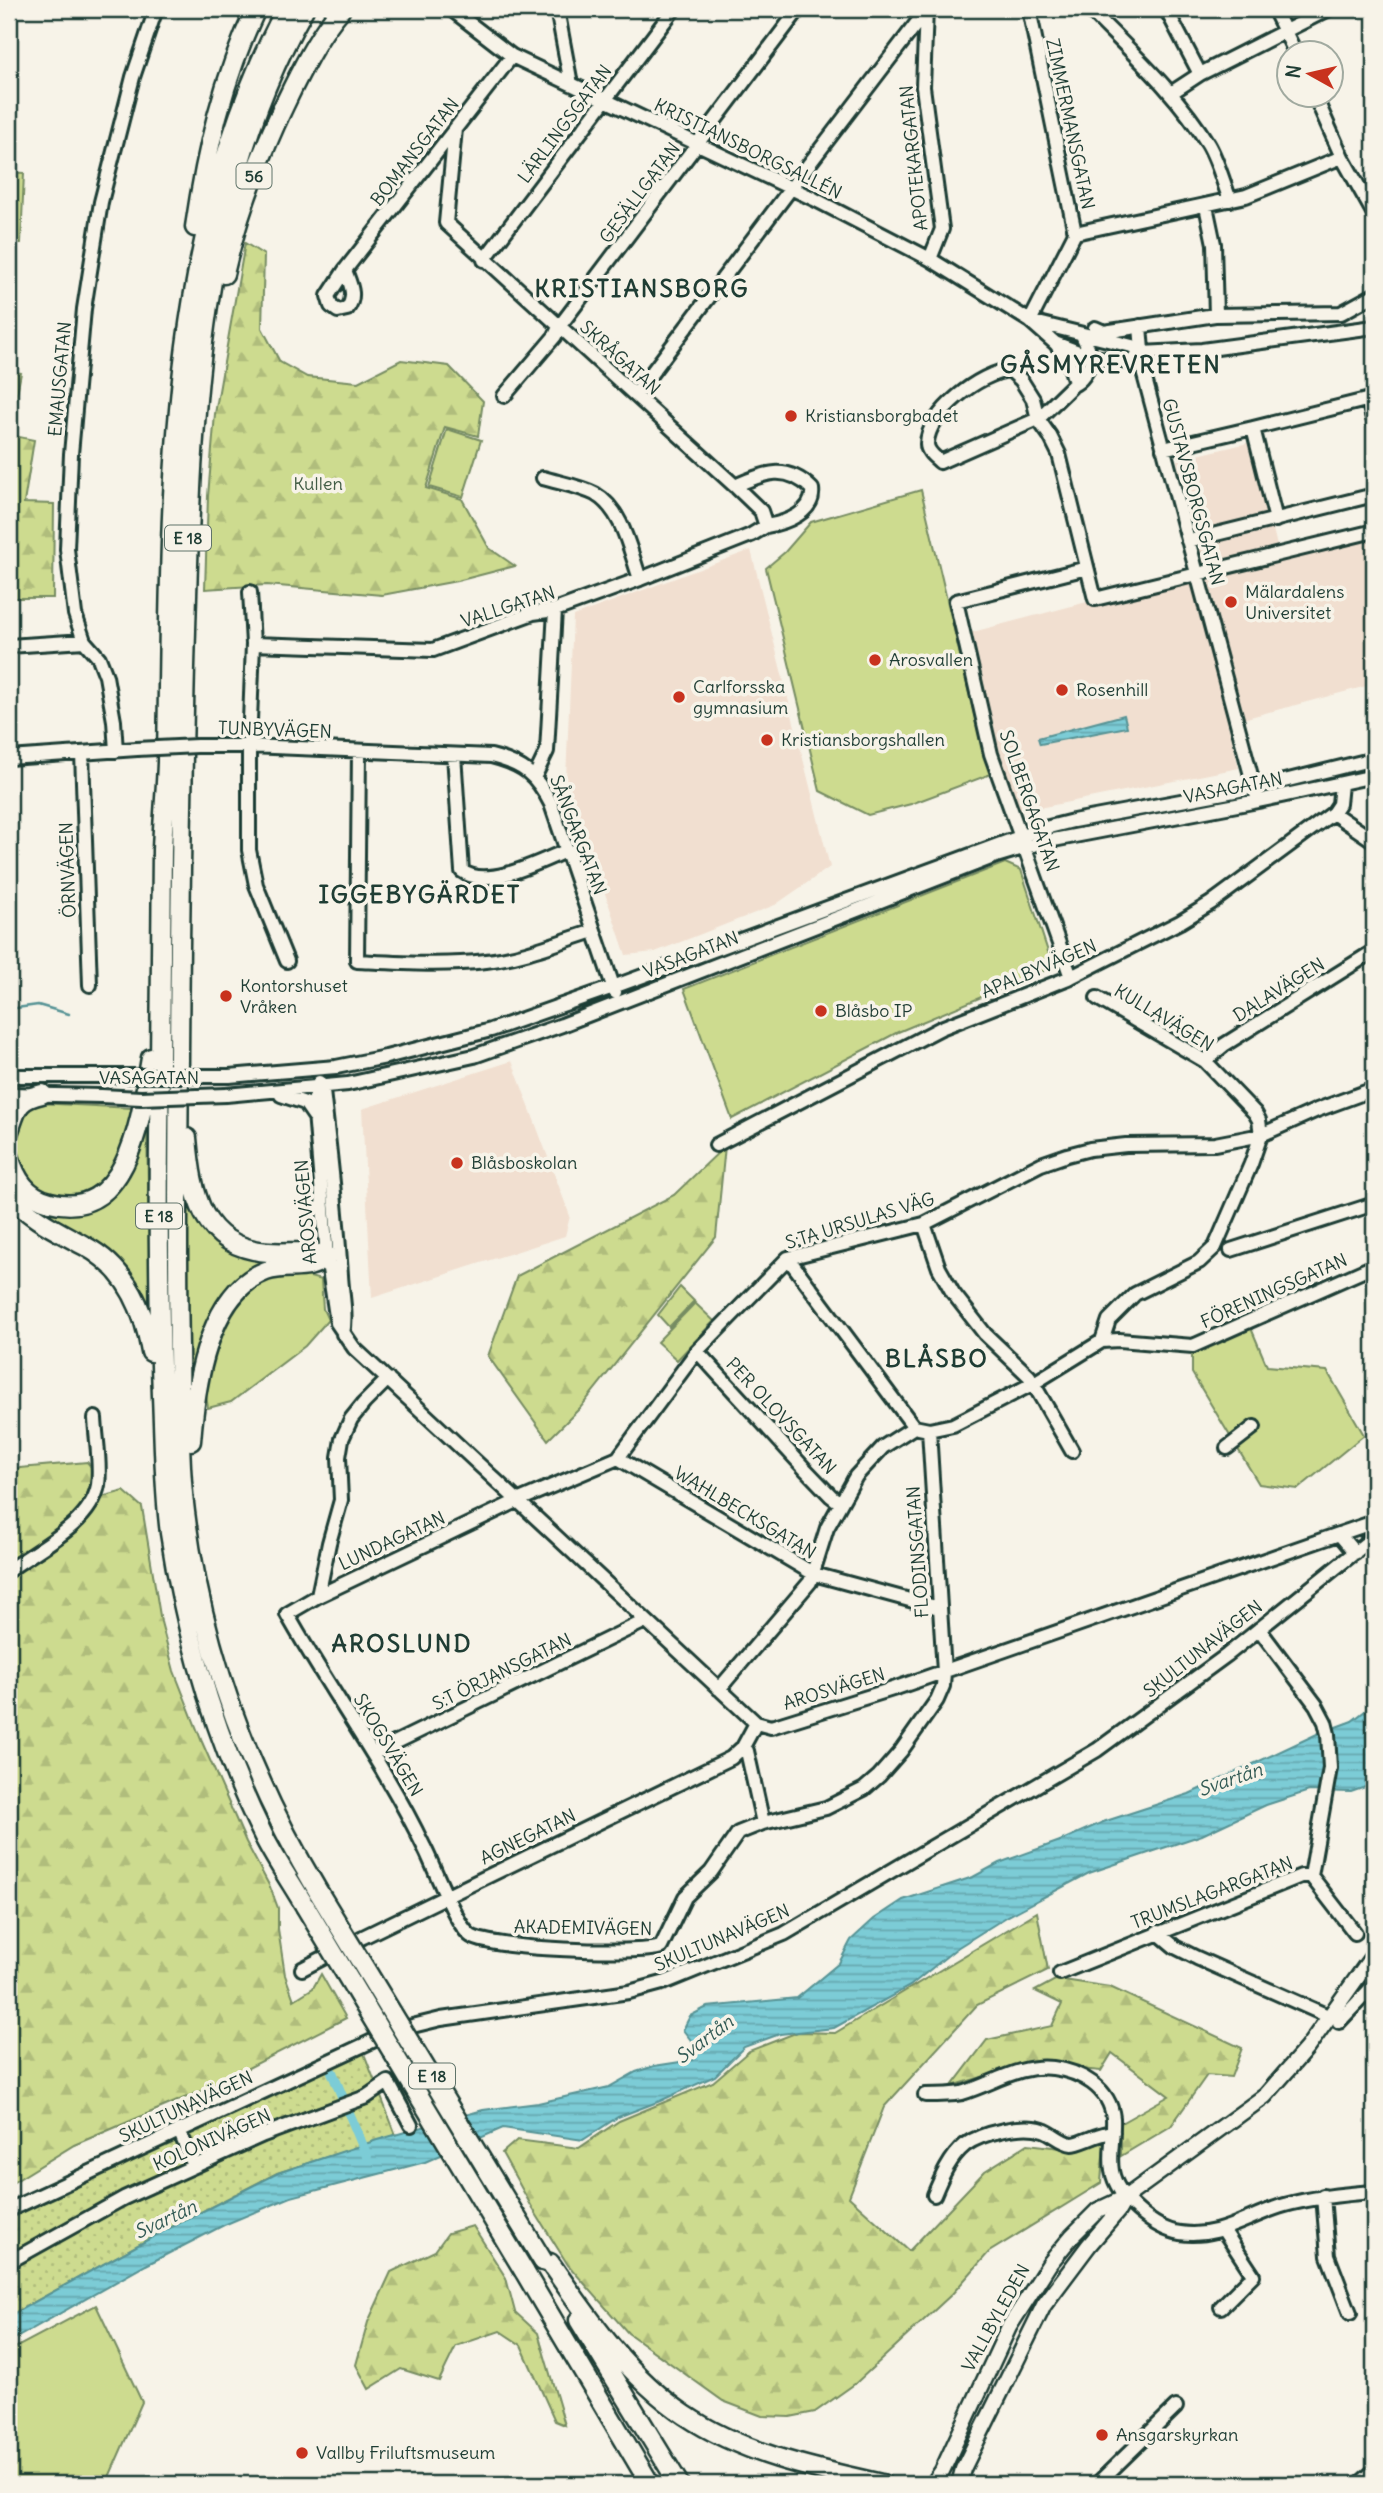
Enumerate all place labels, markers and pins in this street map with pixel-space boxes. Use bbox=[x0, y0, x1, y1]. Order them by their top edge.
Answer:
place label: Kristiansborgbadet bbox=[805, 404, 958, 427]
marker: Kristiansborgbadet bbox=[783, 408, 799, 424]
place label: Mälardalens Universitet bbox=[1245, 580, 1344, 624]
marker: Mälardalens Universitet bbox=[1223, 594, 1239, 610]
place label: Arosvallen bbox=[889, 648, 973, 671]
marker: Arosvallen bbox=[867, 652, 883, 668]
place label: Carlforsska gymnasium bbox=[693, 675, 788, 719]
place label: Rosenhill bbox=[1076, 678, 1148, 701]
marker: Rosenhill bbox=[1054, 682, 1070, 698]
marker: Carlforsska gymnasium bbox=[671, 689, 687, 705]
place label: Kristiansborgshallen bbox=[781, 728, 945, 751]
marker: Kristiansborgshallen bbox=[759, 732, 775, 748]
place label: Kontorshuset Vråken bbox=[240, 974, 348, 1018]
marker: Kontorshuset Vråken bbox=[218, 988, 234, 1004]
place label: Blåsbo IP bbox=[835, 999, 912, 1022]
marker: Blåsbo IP bbox=[813, 1003, 829, 1019]
place label: Blåsboskolan bbox=[471, 1151, 577, 1174]
marker: Blåsboskolan bbox=[449, 1155, 465, 1171]
place label: Ansgarskyrkan bbox=[1116, 2423, 1239, 2446]
marker: Ansgarskyrkan bbox=[1094, 2427, 1110, 2443]
place label: Vallby Friluftsmuseum bbox=[316, 2441, 495, 2464]
marker: Vallby Friluftsmuseum bbox=[294, 2445, 310, 2461]

